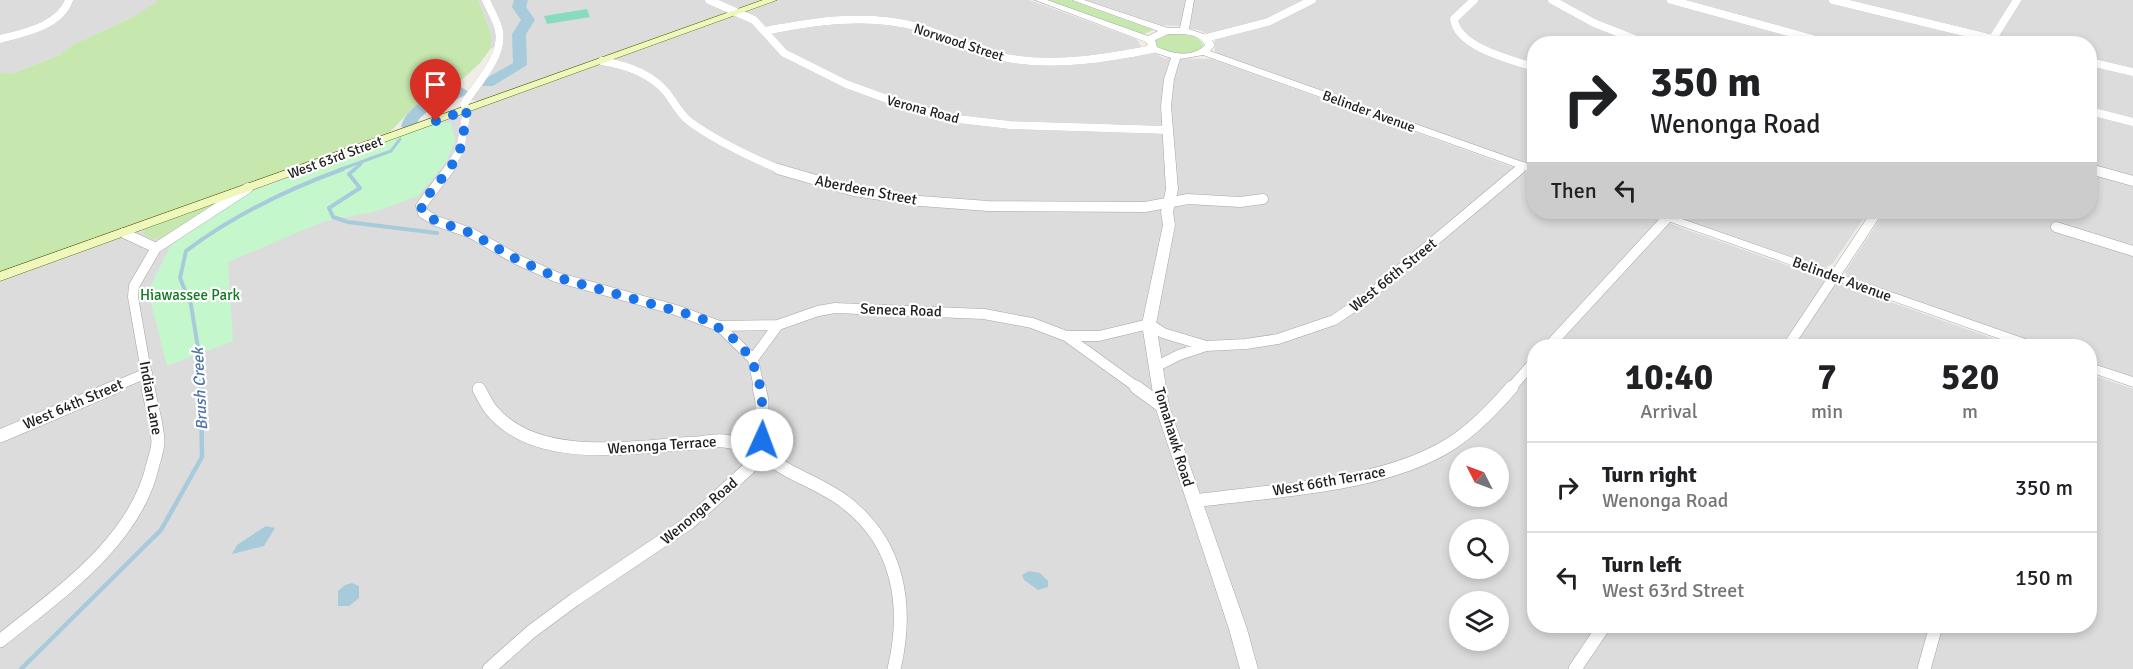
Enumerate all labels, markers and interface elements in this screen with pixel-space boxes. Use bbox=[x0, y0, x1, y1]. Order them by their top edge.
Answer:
street label: Norwood Street bbox=[912, 20, 1006, 65]
text: 350 m bbox=[1650, 57, 1761, 108]
pin bbox=[410, 59, 461, 121]
icon: right bbox=[1551, 60, 1629, 138]
icon: arrive bbox=[419, 68, 452, 101]
street label: Belinder Avenue bbox=[1320, 87, 1418, 136]
street label: Verona Road bbox=[885, 92, 961, 127]
text: Wenonga Road bbox=[1650, 108, 1821, 141]
street label: West 63rd Street bbox=[285, 132, 385, 182]
street label: Aberdeen Street bbox=[813, 171, 919, 209]
icon: left bbox=[1609, 174, 1642, 207]
text: Then bbox=[1551, 177, 1597, 204]
street label: West 66th Street bbox=[1346, 234, 1440, 316]
street label: Belinder Avenue bbox=[1790, 253, 1894, 305]
park label: Hiawassee Park bbox=[140, 286, 241, 304]
street label: Seneca Road bbox=[860, 300, 942, 320]
water label: Brush Creek bbox=[188, 345, 212, 431]
text: 10:40 bbox=[1625, 355, 1713, 400]
text: 7 bbox=[1817, 355, 1837, 400]
text: 520 bbox=[1941, 355, 1999, 400]
street label: Indian Lane bbox=[136, 360, 166, 436]
street label: West 64th Street bbox=[20, 375, 126, 433]
street label: Tomahawk Road bbox=[1150, 385, 1198, 489]
text: Arrival bbox=[1640, 399, 1698, 424]
text: min bbox=[1811, 399, 1843, 424]
text: m bbox=[1962, 399, 1978, 424]
position arrow bbox=[730, 408, 794, 472]
street label: Wenonga Terrace bbox=[607, 432, 717, 458]
north arrow bbox=[1449, 447, 1509, 507]
map controls bbox=[1449, 447, 1509, 651]
text: Turn right bbox=[1602, 461, 1697, 488]
street label: West 66th Terrace bbox=[1271, 462, 1387, 500]
icon: right bbox=[1551, 471, 1584, 504]
street label: Wenonga Road bbox=[657, 474, 741, 548]
text: 350 m bbox=[2015, 474, 2073, 501]
text: Wenonga Road bbox=[1602, 488, 1728, 513]
button: search bbox=[1449, 519, 1509, 579]
text: Turn left bbox=[1602, 551, 1682, 578]
icon: left bbox=[1551, 561, 1584, 594]
text: 150 m bbox=[2015, 564, 2073, 591]
text: West 63rd Street bbox=[1602, 578, 1744, 603]
button: layers bbox=[1449, 591, 1509, 651]

